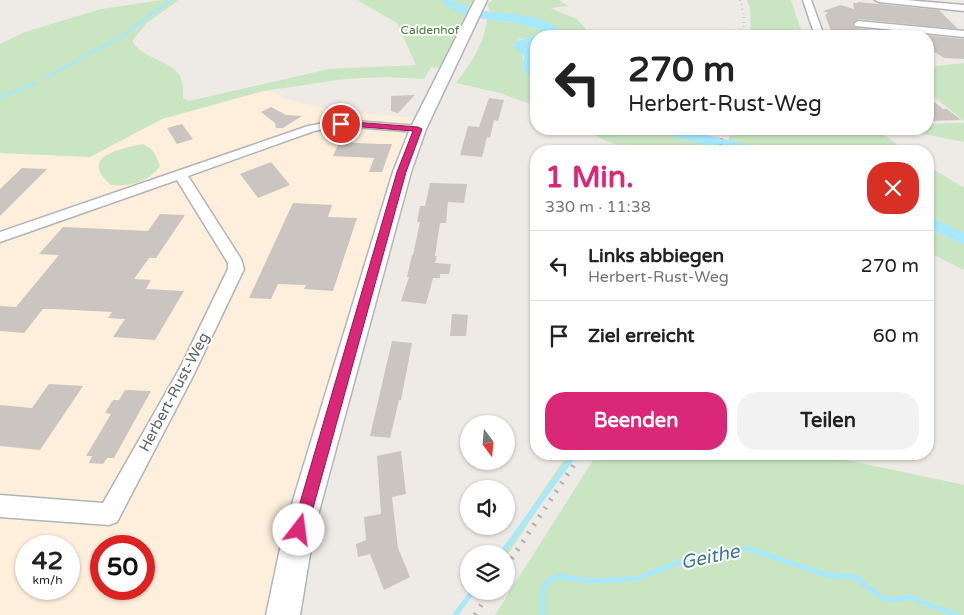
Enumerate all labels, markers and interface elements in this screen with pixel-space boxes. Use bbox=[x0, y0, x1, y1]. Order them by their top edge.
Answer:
park label: Caldenhof bbox=[401, 23, 460, 37]
text: 270 m bbox=[628, 49, 735, 91]
icon: left bbox=[545, 50, 610, 115]
text: Herbert-Rust-Weg bbox=[628, 91, 822, 117]
pin bbox=[320, 103, 362, 145]
icon: arrive bbox=[327, 110, 355, 138]
text: 1 Min. bbox=[545, 159, 634, 196]
button: close bbox=[867, 162, 919, 214]
text: 330 m · 11:38 bbox=[545, 197, 651, 217]
text: Links abbiegen bbox=[588, 245, 724, 267]
icon: left bbox=[545, 252, 573, 280]
text: 270 m bbox=[861, 255, 919, 277]
text: Herbert-Rust-Weg bbox=[588, 267, 729, 287]
icon: arrive bbox=[545, 322, 573, 350]
text: Ziel erreicht bbox=[588, 325, 695, 347]
text: 60 m bbox=[873, 325, 919, 347]
street label: Herbert-Rust-Weg bbox=[135, 329, 213, 455]
button: Beenden bbox=[545, 392, 727, 450]
button: Teilen bbox=[737, 392, 919, 450]
north arrow bbox=[460, 415, 515, 470]
map controls bbox=[460, 415, 515, 600]
button: sound bbox=[460, 480, 515, 535]
position arrow bbox=[272, 503, 324, 555]
speed limit sign: 50 bbox=[90, 535, 155, 600]
water label: Geithe bbox=[679, 540, 743, 574]
button: layers bbox=[460, 545, 515, 600]
text: 42 bbox=[32, 546, 63, 576]
text: km/h bbox=[32, 573, 63, 587]

